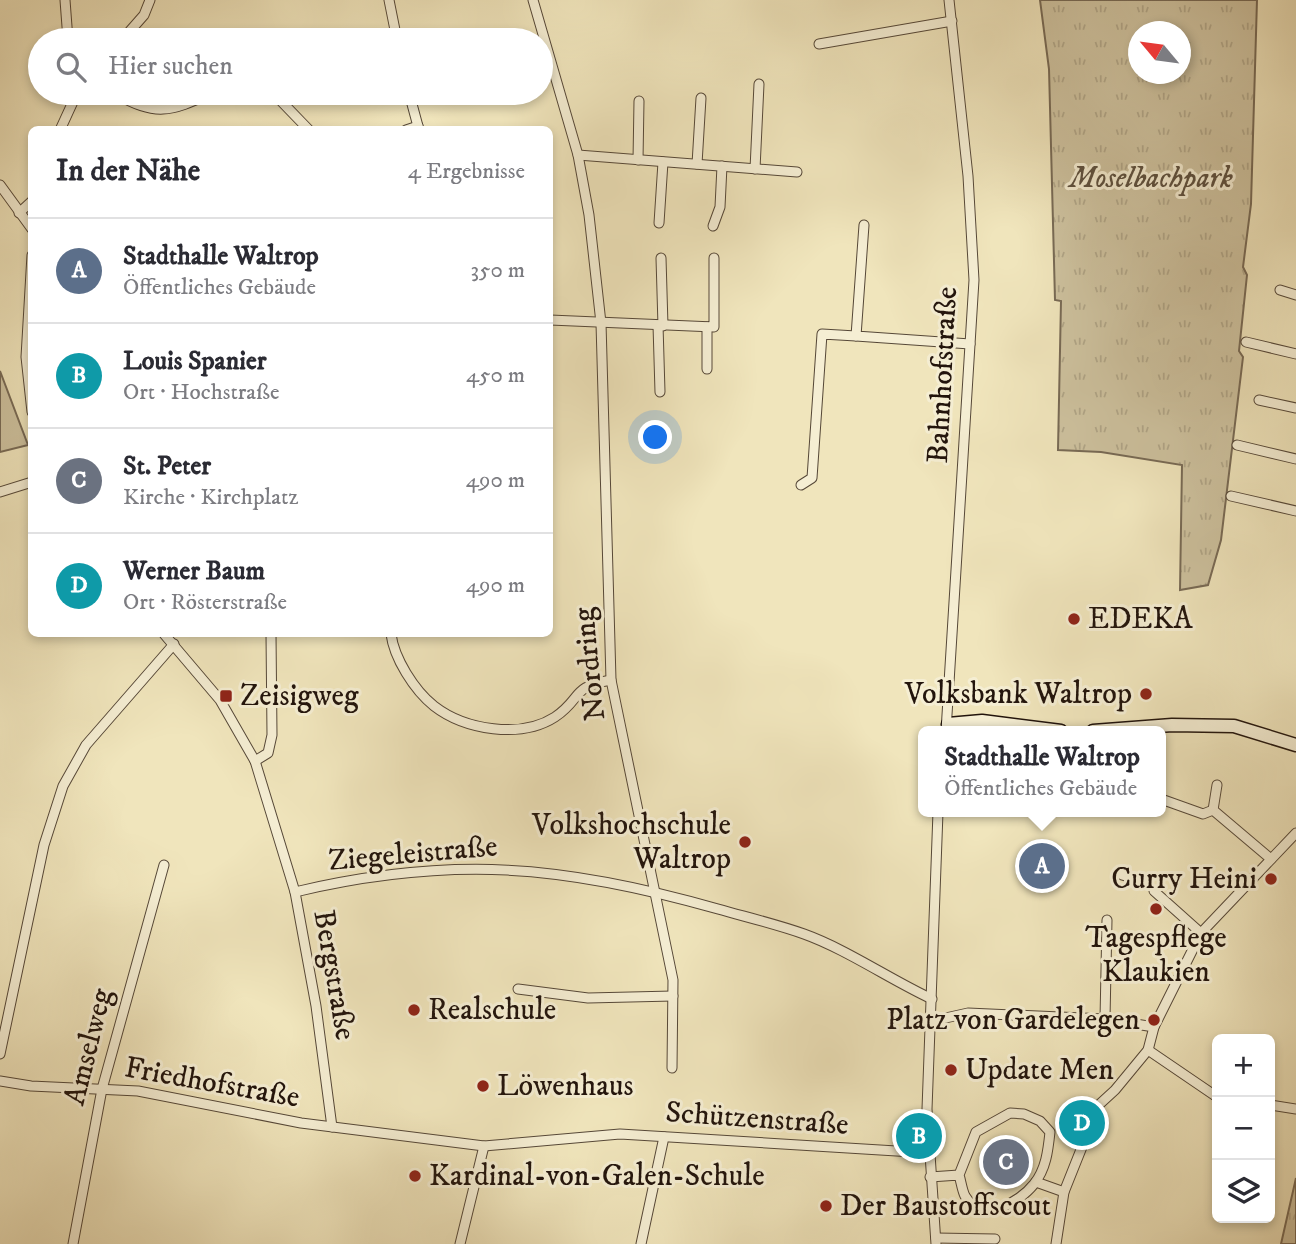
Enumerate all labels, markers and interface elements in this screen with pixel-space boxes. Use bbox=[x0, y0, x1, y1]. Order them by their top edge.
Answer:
north arrow bbox=[1128, 21, 1191, 84]
search box bbox=[28, 28, 553, 105]
icon: search bbox=[52, 48, 90, 86]
text: Hier suchen bbox=[108, 50, 233, 83]
text: In der Nähe bbox=[56, 153, 200, 190]
text: 4 Ergebnisse bbox=[408, 157, 525, 186]
park label: Moselbachpark bbox=[1067, 160, 1233, 197]
text: Stadthalle Waltrop bbox=[123, 240, 319, 273]
text: A bbox=[72, 256, 86, 285]
text: 350 m bbox=[470, 256, 525, 285]
text: Öffentliches Gebäude bbox=[123, 273, 316, 302]
street label: Bahnhofstraße bbox=[920, 286, 966, 464]
text: Louis Spanier bbox=[123, 345, 266, 378]
text: B bbox=[72, 361, 86, 390]
text: 450 m bbox=[466, 361, 525, 390]
text: Ort · Hochstraße bbox=[123, 378, 280, 407]
your location bbox=[638, 420, 672, 454]
text: St. Peter bbox=[123, 450, 211, 483]
text: C bbox=[71, 466, 87, 495]
text: 490 m bbox=[466, 466, 525, 495]
text: Kirche · Kirchplatz bbox=[123, 483, 298, 512]
text: Werner Baum bbox=[123, 555, 265, 588]
text: D bbox=[70, 571, 88, 600]
text: 490 m bbox=[466, 571, 525, 600]
text: Ort · Rösterstraße bbox=[123, 588, 287, 617]
place label: EDEKA bbox=[1088, 601, 1194, 638]
street label: Nordring bbox=[566, 605, 614, 722]
marker: EDEKA bbox=[1066, 611, 1082, 627]
place label: Volksbank Waltrop bbox=[904, 676, 1132, 713]
place label: Zeisigweg bbox=[240, 678, 359, 715]
marker: Volksbank Waltrop bbox=[1138, 686, 1154, 702]
marker: Zeisigweg bbox=[218, 688, 234, 704]
popup bbox=[918, 726, 1166, 817]
text: Stadthalle Waltrop bbox=[944, 741, 1140, 774]
text: Öffentliches Gebäude bbox=[944, 774, 1137, 803]
place label: Volkshochschule Waltrop bbox=[531, 807, 731, 878]
street label: Ziegeleistraße bbox=[327, 828, 499, 880]
marker: Volkshochschule Waltrop bbox=[737, 834, 753, 850]
pin: A bbox=[1019, 840, 1065, 892]
place label: Curry Heini bbox=[1111, 861, 1257, 898]
marker: Curry Heini bbox=[1263, 871, 1279, 887]
marker: Tagespflege Klaukien bbox=[1148, 901, 1164, 917]
street label: Bergstraße bbox=[304, 907, 364, 1043]
place label: Tagespflege Klaukien bbox=[1085, 920, 1227, 991]
street label: Amselweg bbox=[57, 984, 121, 1109]
place label: Realschule bbox=[428, 992, 556, 1029]
marker: Realschule bbox=[406, 1002, 422, 1018]
place label: Platz von Gardelegen bbox=[886, 1002, 1140, 1039]
marker: Platz von Gardelegen bbox=[1146, 1012, 1162, 1028]
map controls bbox=[1212, 1034, 1275, 1223]
button: + bbox=[1212, 1034, 1275, 1097]
street label: Friedhofstraße bbox=[122, 1049, 302, 1117]
place label: Update Men bbox=[965, 1052, 1114, 1089]
marker: Update Men bbox=[943, 1062, 959, 1078]
place label: Löwenhaus bbox=[497, 1068, 633, 1105]
marker: Löwenhaus bbox=[475, 1078, 491, 1094]
street label: Schützenstraße bbox=[664, 1094, 850, 1144]
pin: D bbox=[1059, 1097, 1105, 1149]
button: − bbox=[1212, 1097, 1275, 1160]
pin: B bbox=[896, 1110, 942, 1162]
pin: C bbox=[983, 1136, 1029, 1188]
place label: Kardinal-von-Galen-Schule bbox=[429, 1158, 765, 1195]
button: layers bbox=[1212, 1160, 1275, 1223]
marker: Kardinal-von-Galen-Schule bbox=[407, 1168, 423, 1184]
place label: Der Baustoffscout bbox=[840, 1188, 1051, 1225]
marker: Der Baustoffscout bbox=[818, 1198, 834, 1214]

